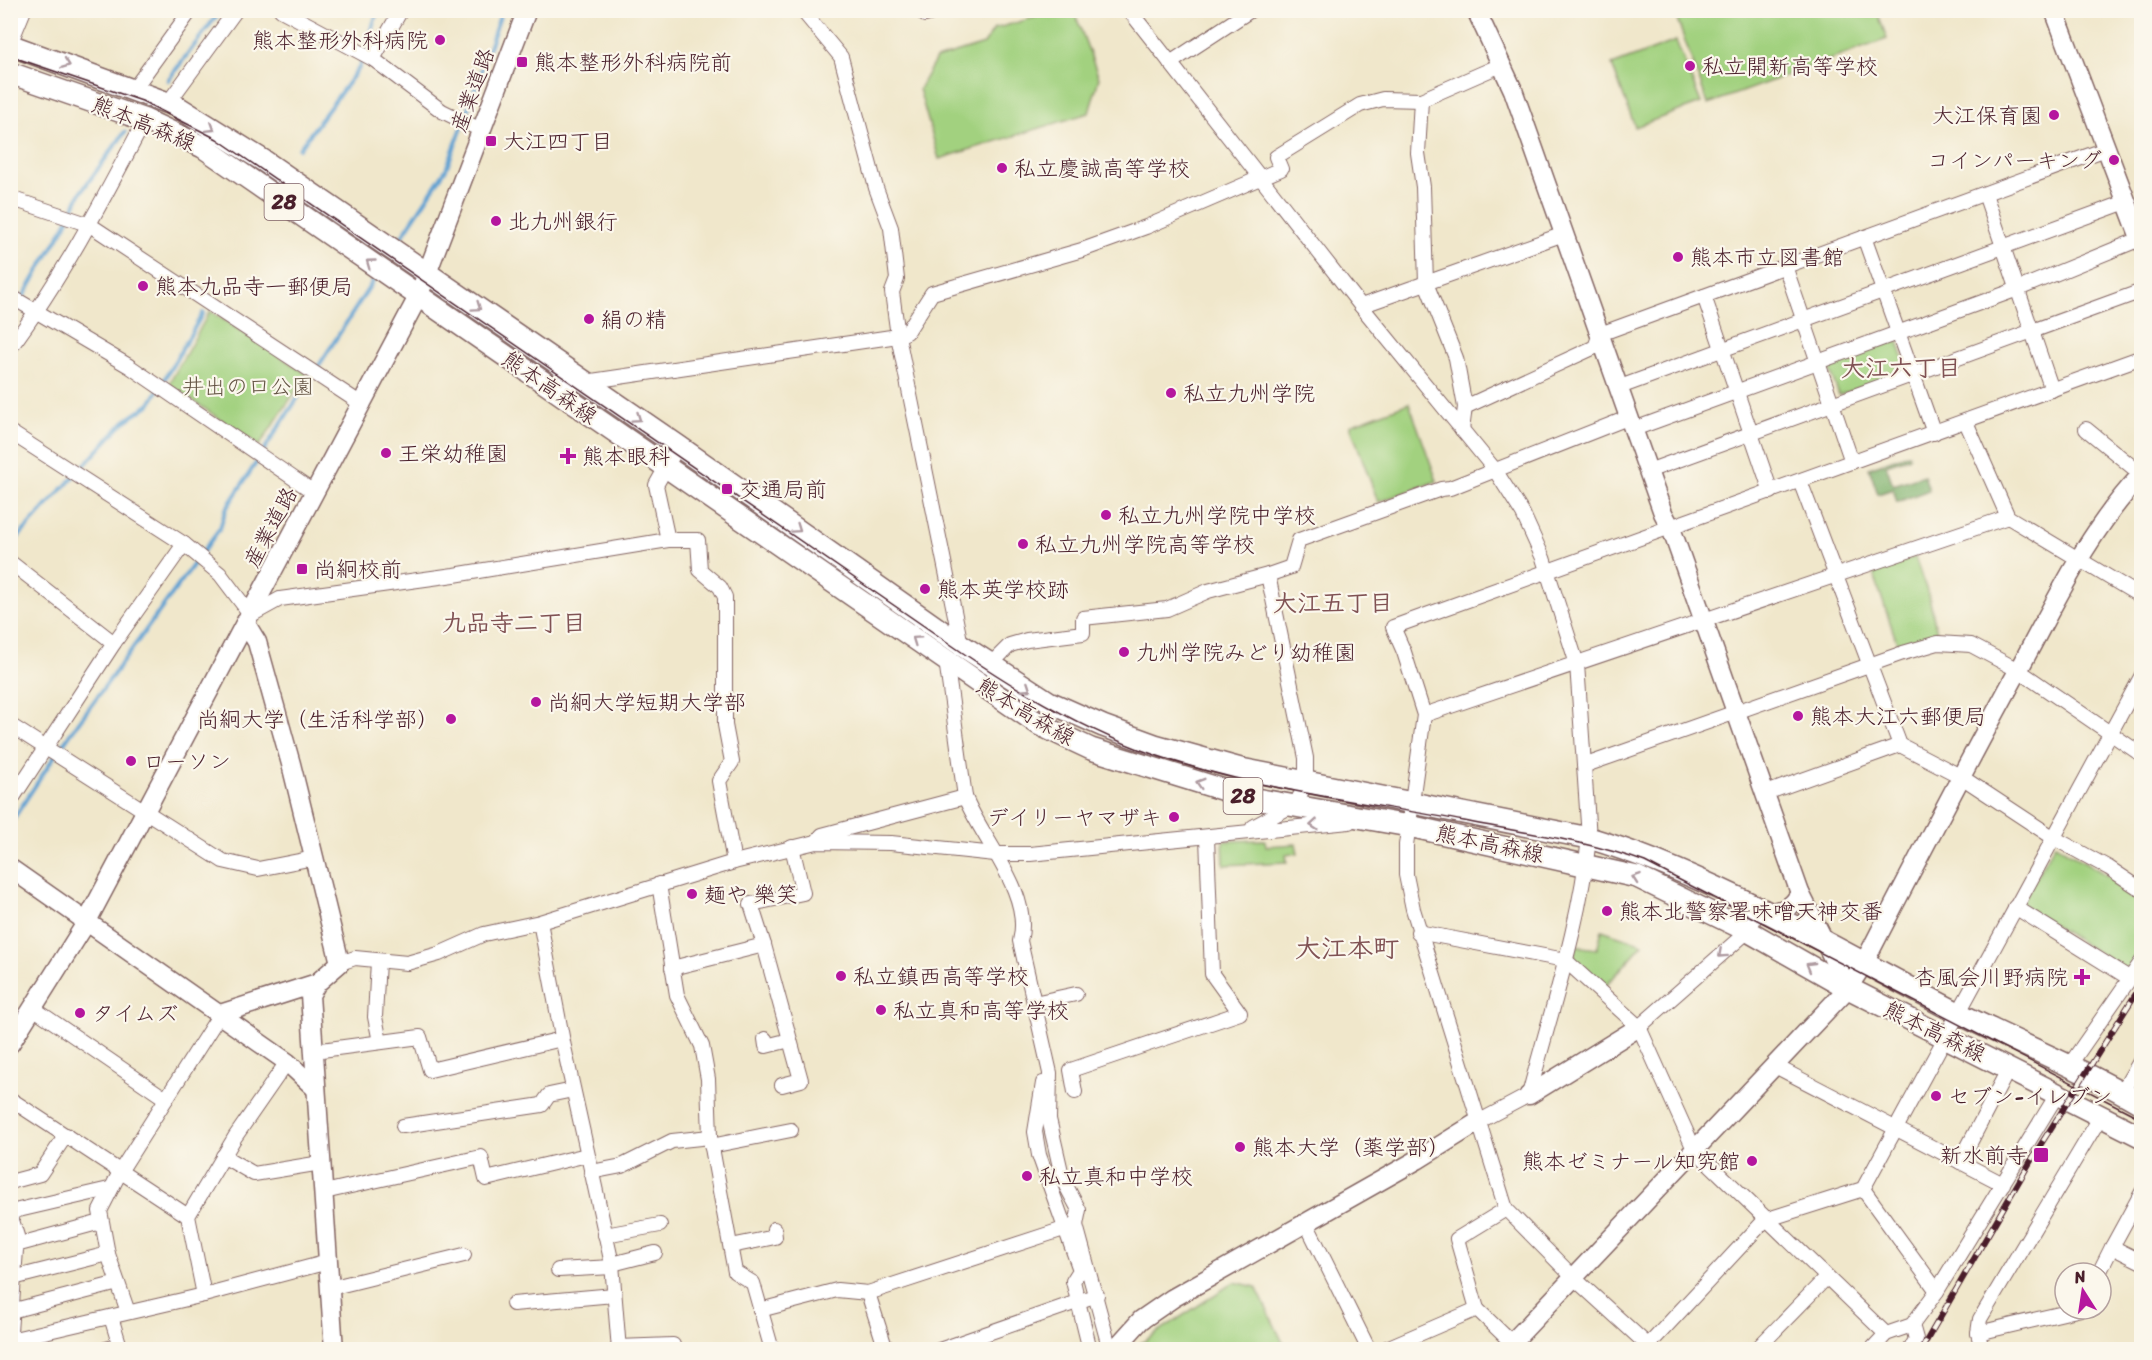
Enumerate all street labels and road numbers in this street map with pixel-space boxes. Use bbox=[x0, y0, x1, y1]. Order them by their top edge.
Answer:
street label: 産業道路 bbox=[439, 42, 506, 138]
street label: 熊本高森線 bbox=[86, 85, 202, 162]
road number: 28 bbox=[264, 184, 304, 220]
street label: 熊本高森線 bbox=[493, 340, 606, 435]
street label: 産業道路 bbox=[233, 479, 308, 575]
street label: 熊本高森線 bbox=[969, 666, 1083, 756]
road number: 28 bbox=[1224, 778, 1262, 814]
street label: 熊本高森線 bbox=[1432, 813, 1548, 874]
street label: 熊本高森線 bbox=[1877, 990, 1993, 1073]

